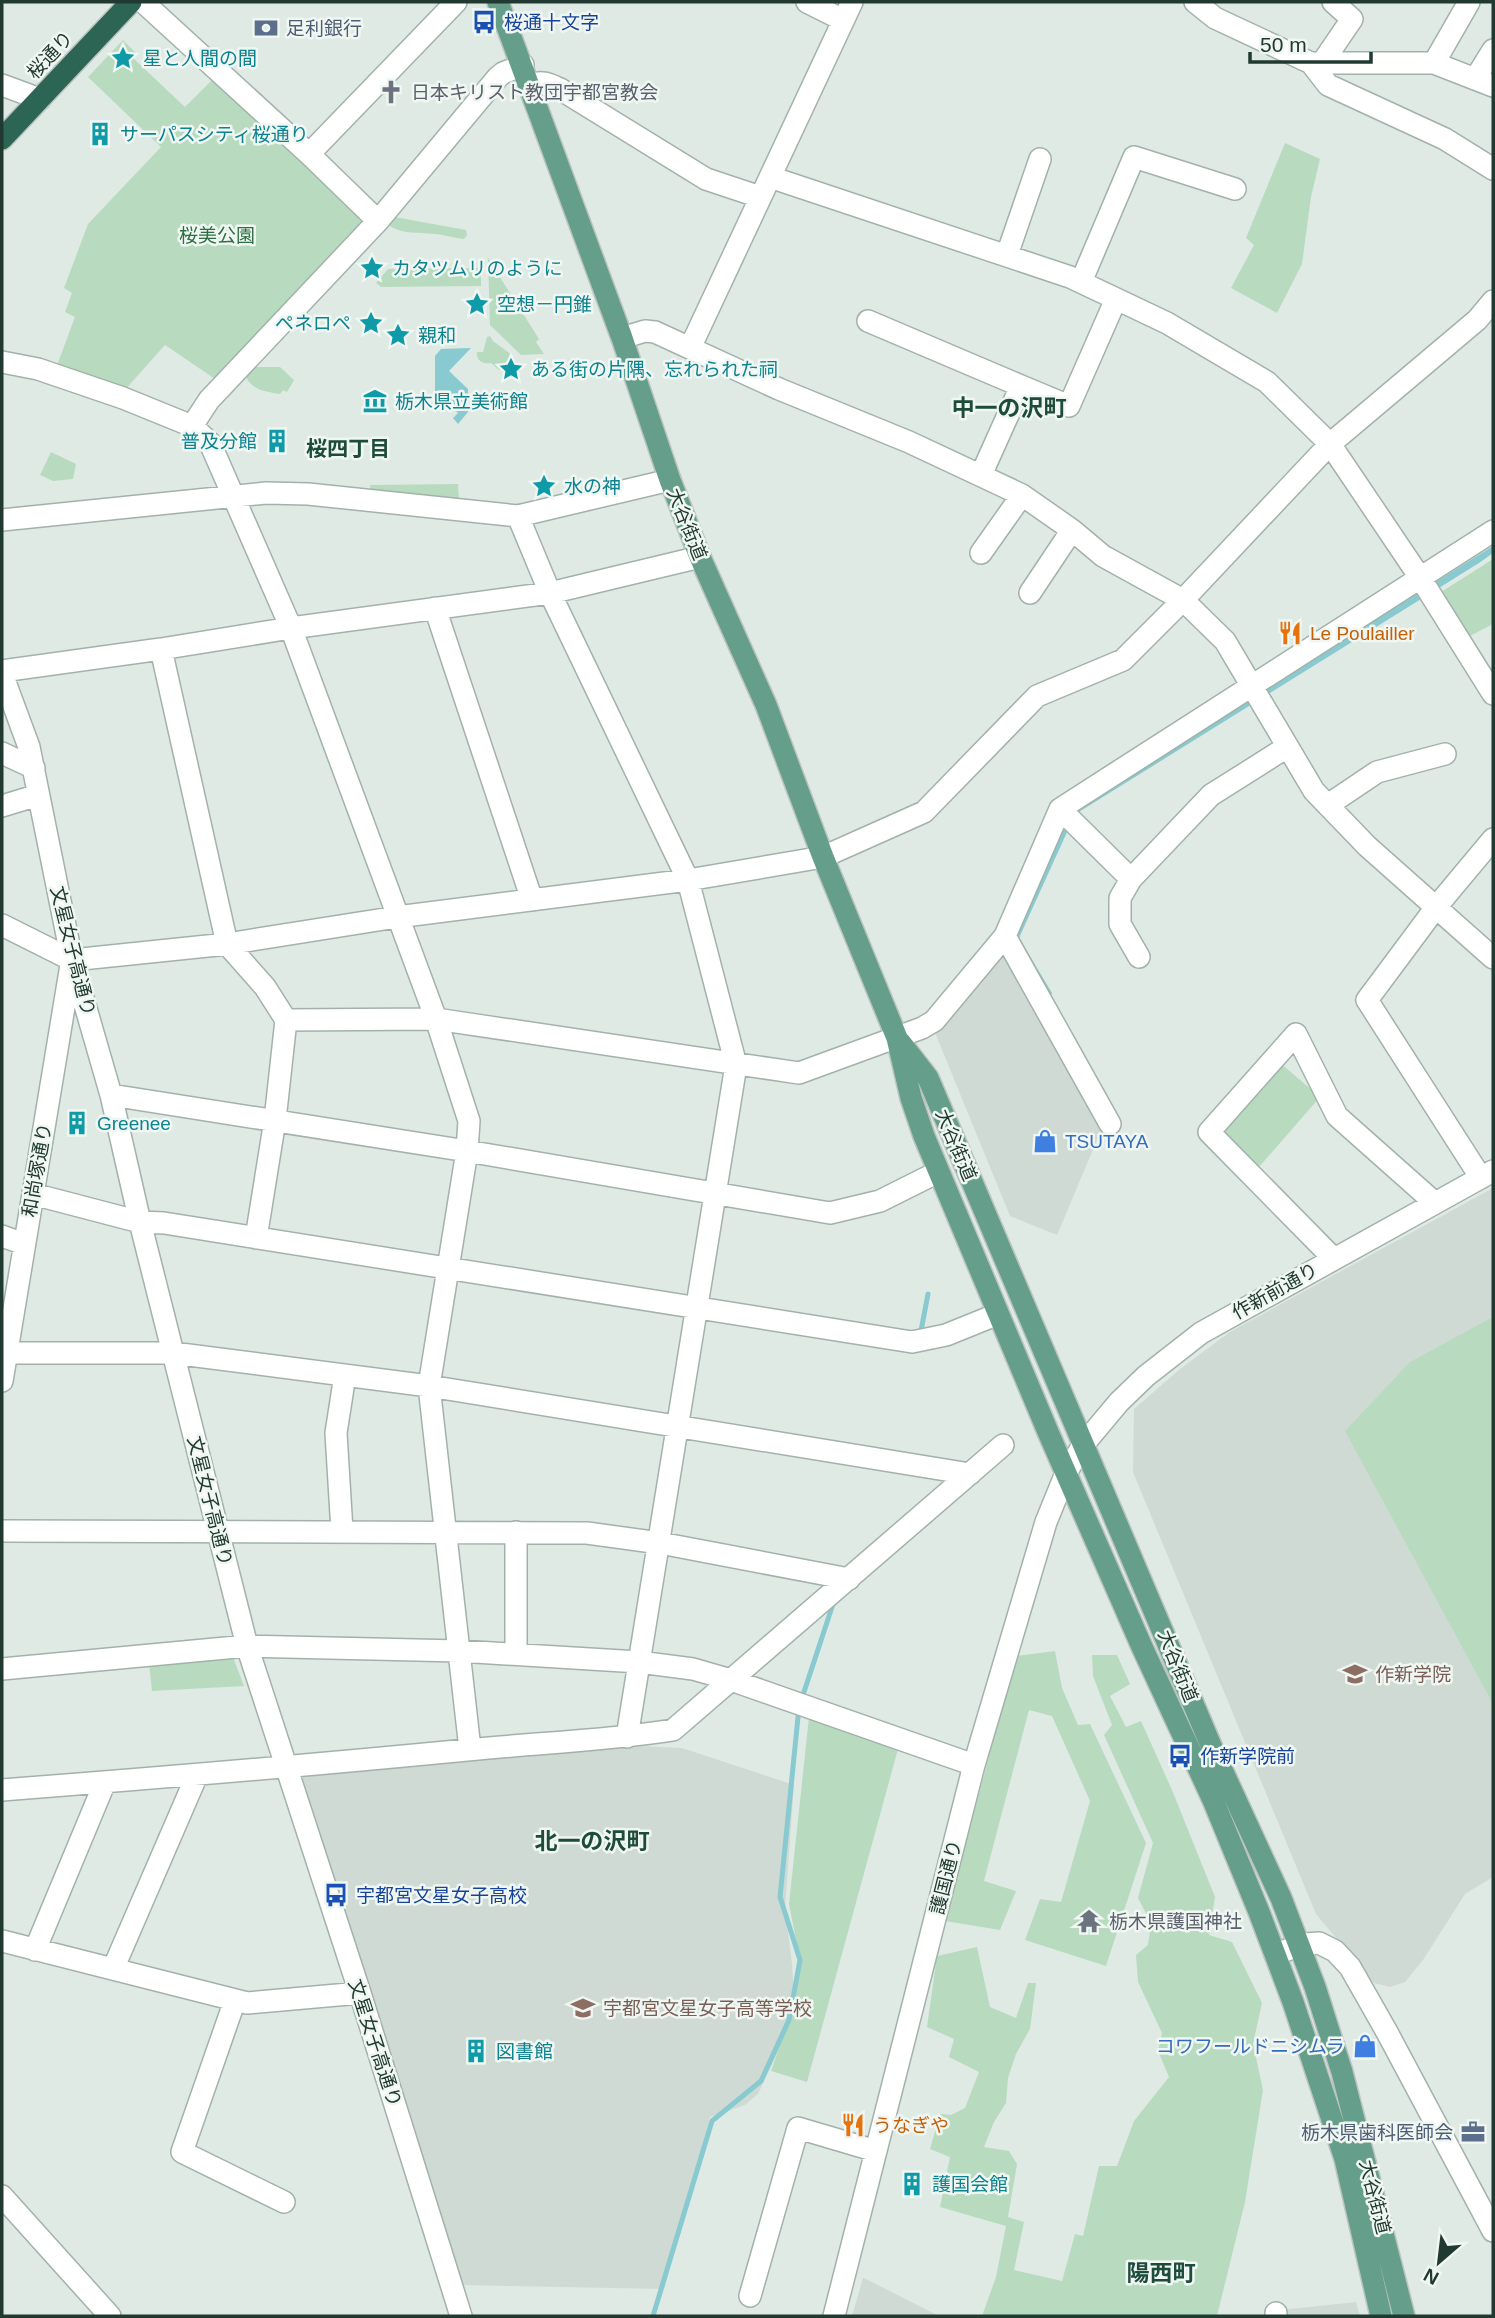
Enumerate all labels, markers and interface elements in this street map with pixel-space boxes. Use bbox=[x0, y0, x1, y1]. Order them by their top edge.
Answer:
bus stop icon: 桜通十文字 bbox=[470, 8, 498, 36]
place label: 桜通十文字 bbox=[504, 12, 599, 33]
bank icon: 足利銀行 bbox=[252, 14, 280, 42]
place label: 足利銀行 bbox=[286, 18, 362, 39]
scale bar bbox=[1250, 21, 1371, 65]
street label: 桜通り bbox=[23, 27, 77, 83]
text: 50 m bbox=[1260, 33, 1307, 56]
place icon: 星と人間の間 bbox=[109, 44, 137, 72]
place label: 星と人間の間 bbox=[143, 48, 257, 69]
church icon: 日本キリスト教団宇都宮教会 bbox=[377, 78, 405, 106]
place label: 日本キリスト教団宇都宮教会 bbox=[411, 82, 658, 103]
building icon: サーパスシティ桜通り bbox=[86, 120, 114, 148]
place label: サーパスシティ桜通り bbox=[120, 124, 309, 145]
park label: 桜美公園 bbox=[179, 225, 255, 246]
place icon: カタツムリのように bbox=[358, 254, 386, 282]
place label: カタツムリのように bbox=[392, 258, 563, 279]
place icon: 空想－円錐 bbox=[463, 290, 491, 318]
place label: 空想－円錐 bbox=[497, 294, 592, 315]
place icon: ペネロペ bbox=[357, 309, 385, 337]
place label: ペネロペ bbox=[275, 313, 351, 334]
place icon: 親和 bbox=[384, 321, 412, 349]
place label: 親和 bbox=[418, 325, 456, 346]
place icon: ある街の片隅、忘れられた祠 bbox=[497, 355, 525, 383]
place label: ある街の片隅、忘れられた祠 bbox=[531, 359, 778, 380]
museum icon: 栃木県立美術館 bbox=[361, 387, 389, 415]
place label: 栃木県立美術館 bbox=[395, 391, 528, 412]
district label: 中一の沢町 bbox=[952, 395, 1067, 421]
building icon: 普及分館 bbox=[263, 427, 291, 455]
place label: 普及分館 bbox=[181, 431, 257, 452]
district label: 桜四丁目 bbox=[306, 437, 390, 460]
place icon: 水の神 bbox=[530, 472, 558, 500]
place label: 水の神 bbox=[564, 476, 621, 497]
street label: 大谷街道 bbox=[663, 485, 711, 563]
restaurant icon: Le Poulailler bbox=[1276, 619, 1304, 647]
place label: Le Poulailler bbox=[1310, 623, 1415, 644]
street label: 文星女子高通り bbox=[47, 884, 99, 1018]
street label: 大谷街道 bbox=[931, 1106, 981, 1184]
building icon: Greenee bbox=[63, 1109, 91, 1137]
place label: Greenee bbox=[97, 1113, 171, 1134]
street label: 和尚塚通り bbox=[18, 1121, 56, 1219]
shop icon: TSUTAYA bbox=[1031, 1127, 1059, 1155]
place label: TSUTAYA bbox=[1065, 1131, 1149, 1152]
street label: 作新前通り bbox=[1228, 1259, 1322, 1323]
street label: 文星女子高通り bbox=[184, 1434, 236, 1568]
street label: 大谷街道 bbox=[1154, 1627, 1202, 1705]
school or university icon: 作新学院 bbox=[1341, 1660, 1369, 1688]
place label: 作新学院 bbox=[1375, 1664, 1451, 1685]
bus stop icon: 作新学院前 bbox=[1166, 1742, 1194, 1770]
place label: 作新学院前 bbox=[1200, 1746, 1295, 1767]
district label: 北一の沢町 bbox=[535, 1828, 650, 1854]
street label: 護国通り bbox=[927, 1838, 965, 1916]
bus stop icon: 宇都宮文星女子高校 bbox=[322, 1881, 350, 1909]
place label: 宇都宮文星女子高校 bbox=[356, 1885, 527, 1906]
temple icon: 栃木県護国神社 bbox=[1075, 1907, 1103, 1935]
place label: 栃木県護国神社 bbox=[1109, 1911, 1242, 1932]
street label: 文星女子高通り bbox=[344, 1977, 406, 2109]
school or university icon: 宇都宮文星女子高等学校 bbox=[569, 1994, 597, 2022]
place label: 宇都宮文星女子高等学校 bbox=[603, 1998, 812, 2019]
shop icon: コワフールドニシムラ bbox=[1351, 2032, 1379, 2060]
place label: コワフールドニシムラ bbox=[1156, 2036, 1345, 2057]
building icon: 図書館 bbox=[462, 2037, 490, 2065]
place label: 図書館 bbox=[496, 2041, 553, 2062]
restaurant icon: うなぎや bbox=[839, 2111, 867, 2139]
place label: うなぎや bbox=[873, 2115, 949, 2136]
office icon: 栃木県歯科医師会 bbox=[1459, 2118, 1487, 2146]
place label: 栃木県歯科医師会 bbox=[1301, 2122, 1453, 2143]
street label: 大谷街道 bbox=[1356, 2158, 1394, 2236]
building icon: 護国会館 bbox=[898, 2170, 926, 2198]
place label: 護国会館 bbox=[932, 2174, 1008, 2195]
north arrow bbox=[1404, 2227, 1474, 2297]
district label: 陽西町 bbox=[1127, 2260, 1196, 2286]
text: N bbox=[1420, 2264, 1442, 2289]

